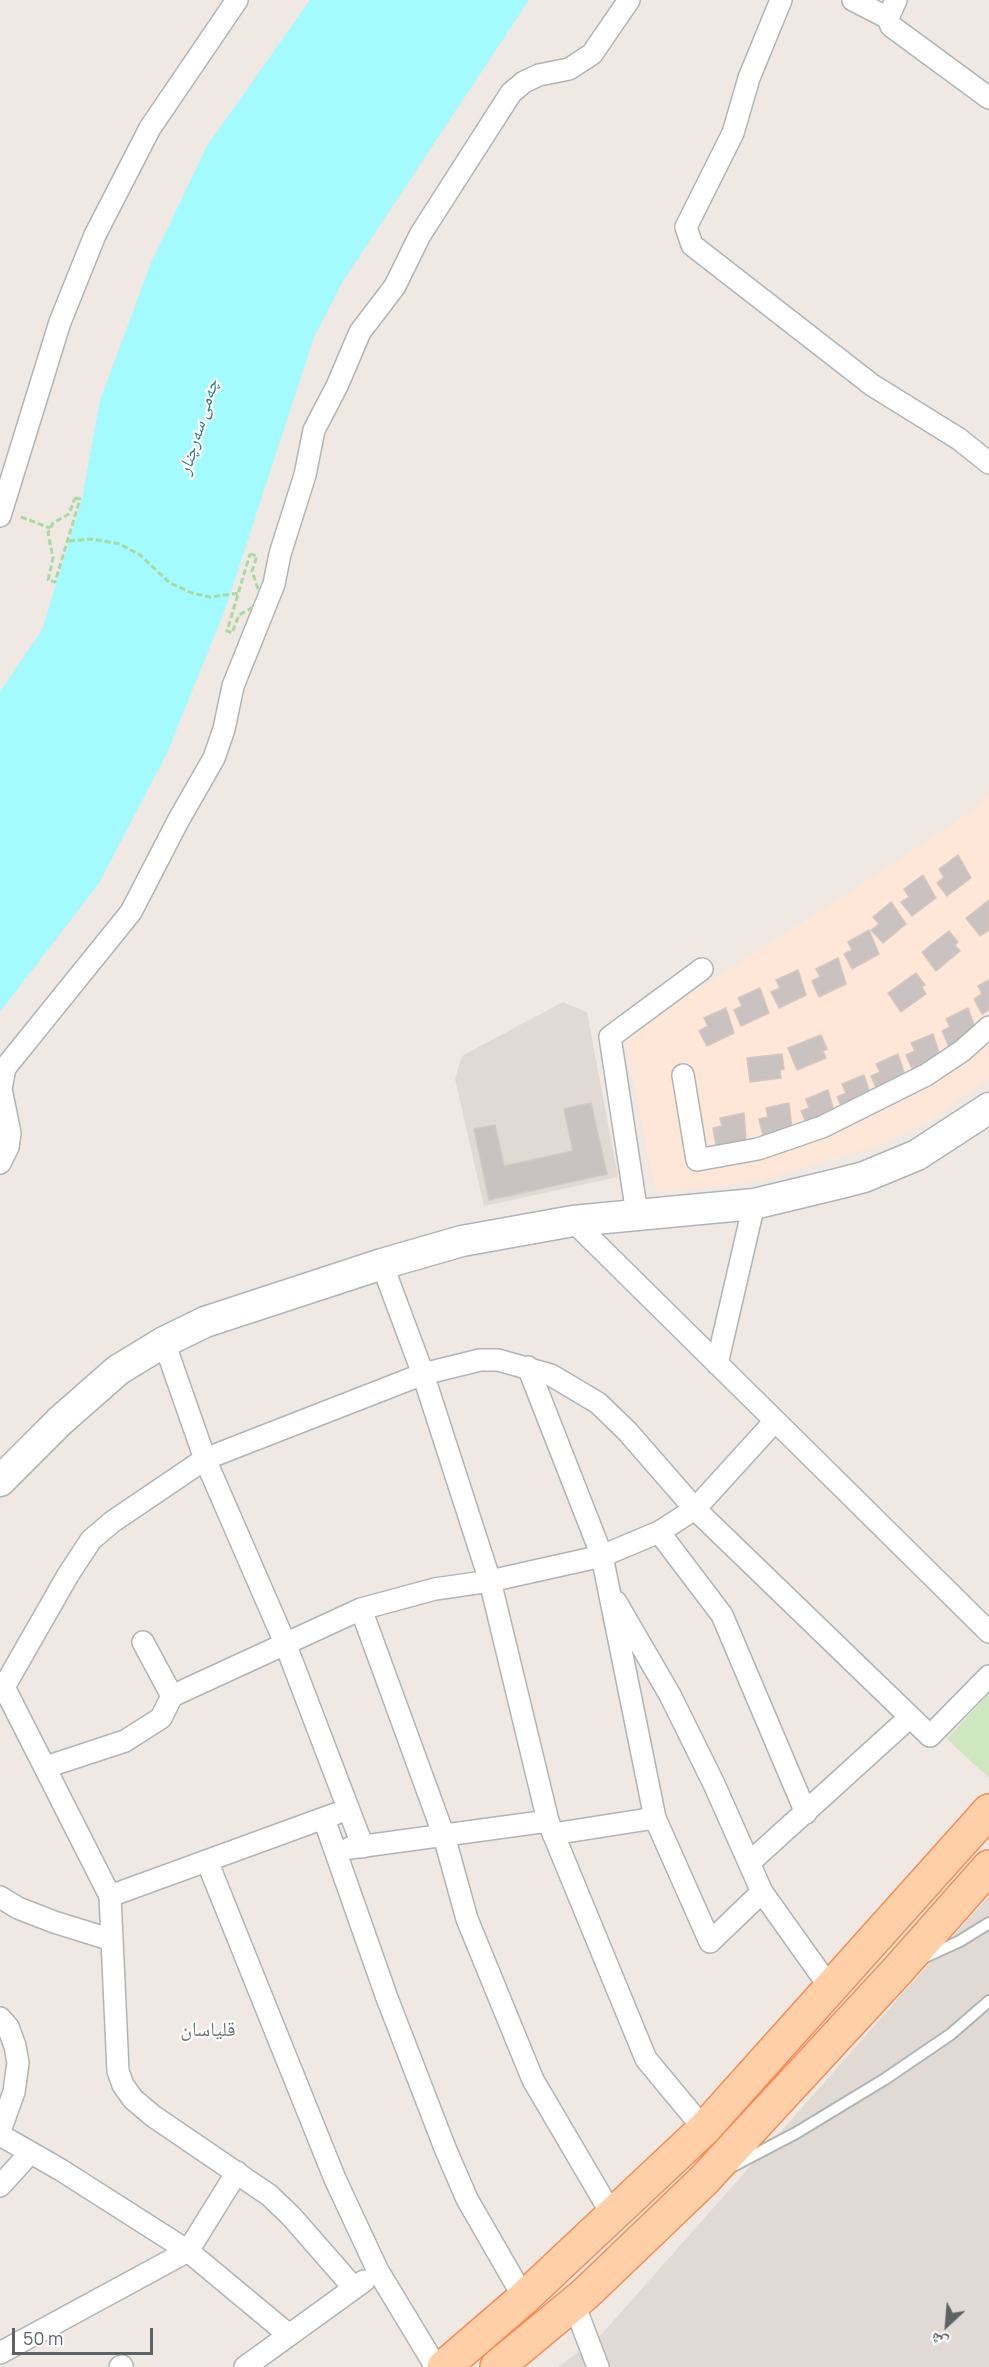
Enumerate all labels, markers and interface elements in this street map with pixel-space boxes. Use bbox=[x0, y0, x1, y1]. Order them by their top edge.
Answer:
water label: چەمی سەرچنار bbox=[174, 377, 224, 477]
district label: قلياسان bbox=[180, 2018, 236, 2042]
north arrow bbox=[917, 2295, 977, 2355]
scale bar bbox=[15, 2316, 156, 2354]
text: 50 m bbox=[23, 2326, 63, 2350]
text: ش bbox=[927, 2328, 952, 2355]

